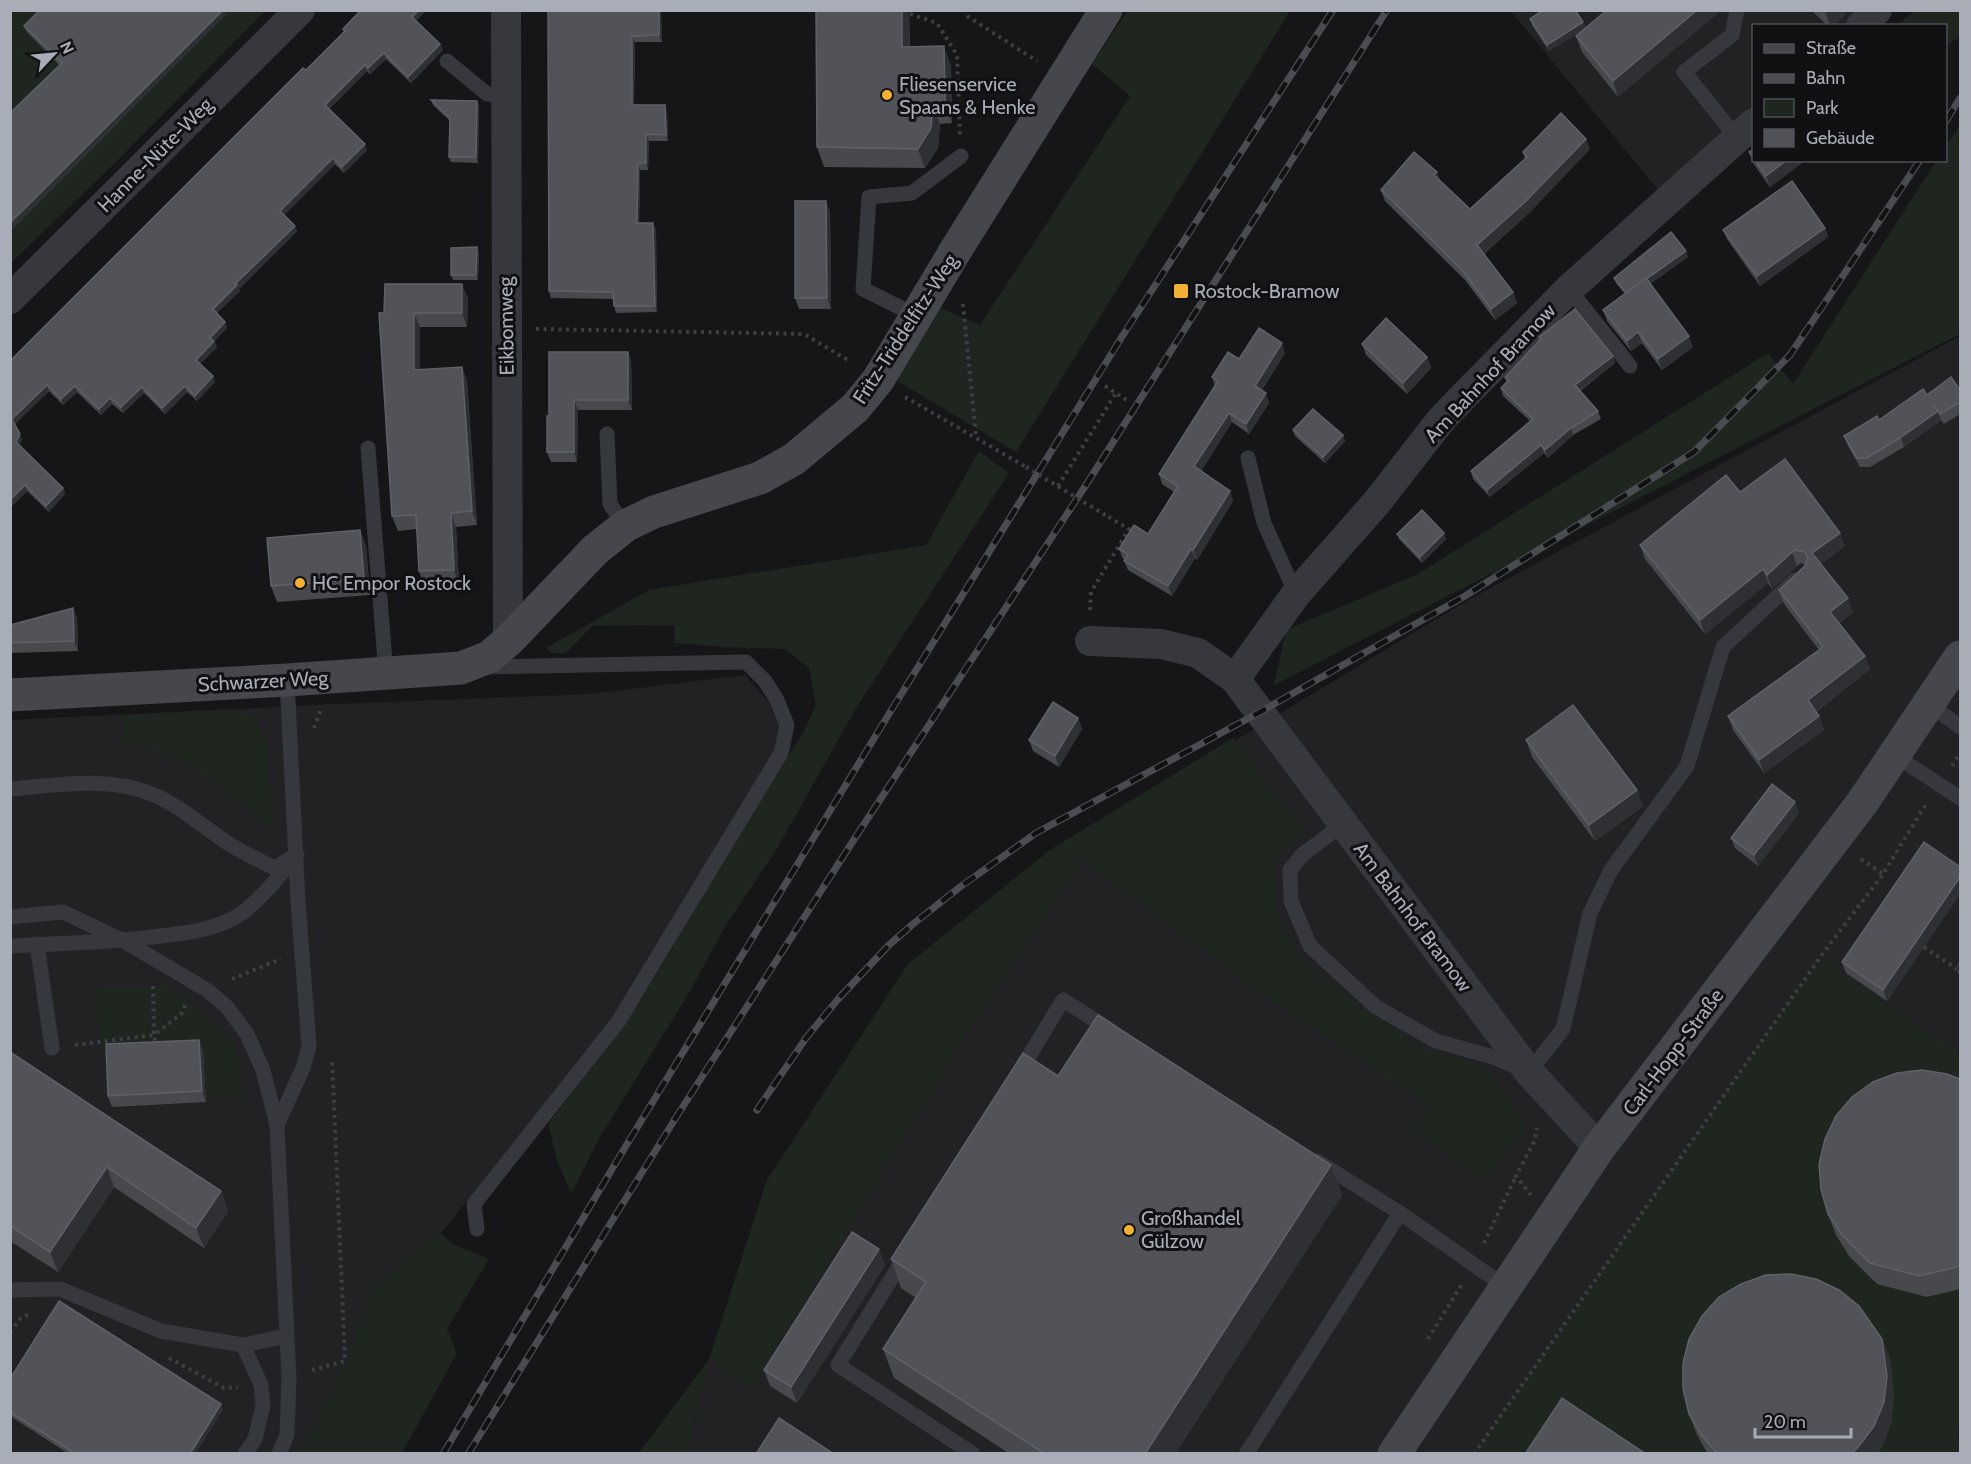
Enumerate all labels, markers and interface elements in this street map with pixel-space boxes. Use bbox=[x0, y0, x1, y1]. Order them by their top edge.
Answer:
north arrow bbox=[24, 24, 84, 84]
legend bbox=[1752, 24, 1947, 162]
text: Straße bbox=[1806, 37, 1856, 59]
text: N bbox=[56, 38, 78, 57]
text: Bahn bbox=[1806, 67, 1845, 89]
place label: Fliesenservice Spaans & Henke bbox=[899, 72, 1036, 119]
marker: Fliesenservice Spaans & Henke bbox=[880, 88, 894, 102]
street label: Hanne-Nüte-Weg bbox=[93, 92, 218, 217]
text: Park bbox=[1806, 97, 1839, 119]
text: Gebäude bbox=[1806, 127, 1875, 149]
street label: Fritz-Triddelfitz-Weg bbox=[848, 249, 963, 408]
street label: Eikbomweg bbox=[493, 275, 519, 376]
place label: Rostock-Bramow bbox=[1194, 279, 1340, 303]
marker: Rostock-Bramow bbox=[1172, 282, 1190, 300]
street label: Am Bahnhof Bramow bbox=[1419, 298, 1561, 447]
place label: HC Empor Rostock bbox=[312, 571, 471, 595]
marker: HC Empor Rostock bbox=[293, 576, 307, 590]
street label: Schwarzer Weg bbox=[197, 666, 330, 696]
street label: Am Bahnhof Bramow bbox=[1349, 837, 1477, 997]
street label: Carl-Hopp-Straße bbox=[1618, 984, 1728, 1120]
place label: Großhandel Gülzow bbox=[1141, 1206, 1241, 1253]
marker: Großhandel Gülzow bbox=[1122, 1223, 1136, 1237]
scale bar bbox=[1755, 1401, 1851, 1439]
text: 20 m bbox=[1764, 1411, 1806, 1433]

